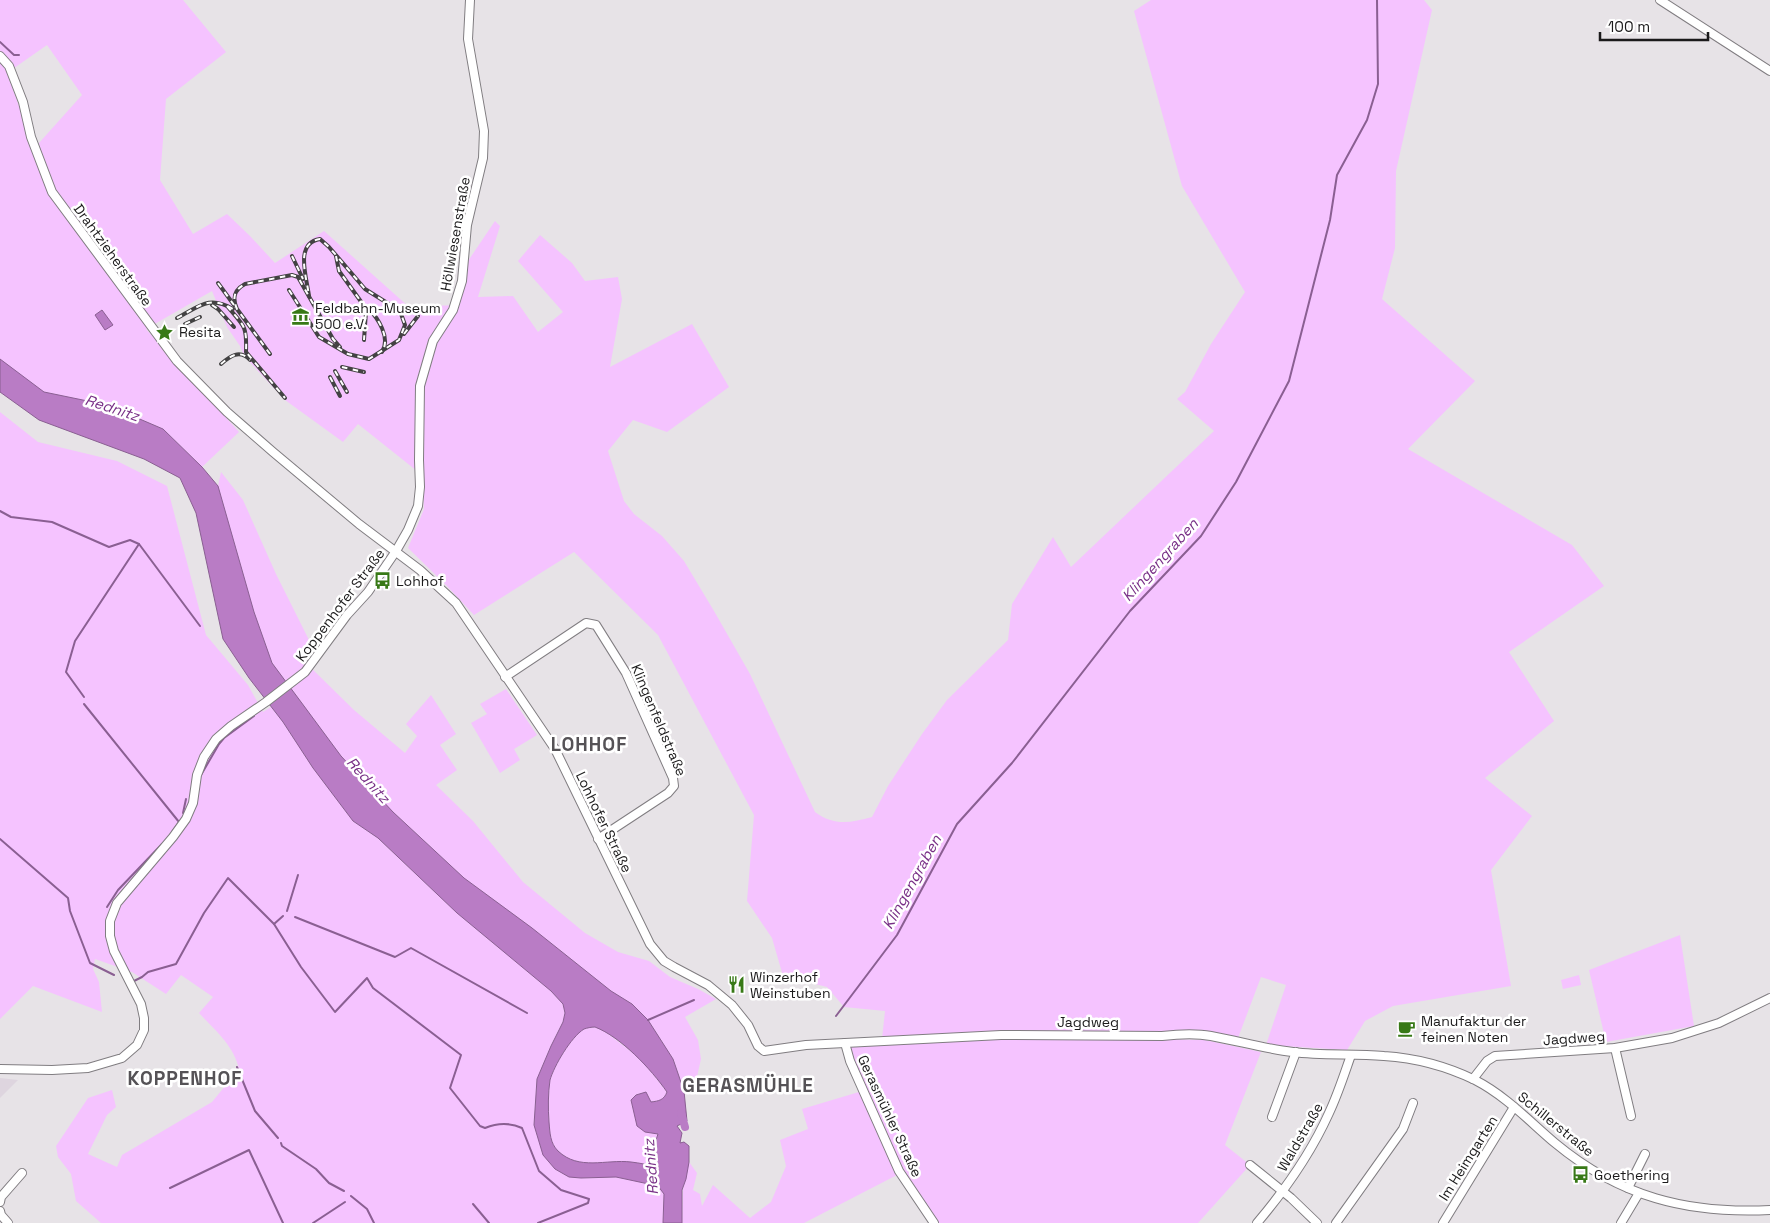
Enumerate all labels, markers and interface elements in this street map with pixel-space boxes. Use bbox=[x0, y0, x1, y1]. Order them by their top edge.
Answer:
scale bar bbox=[1600, 10, 1708, 42]
text: 100 m bbox=[1608, 17, 1650, 36]
street label: Höllwiesenstraße bbox=[436, 175, 474, 293]
street label: Drahtzieherstraße bbox=[70, 200, 156, 310]
place label: Feldbahn-Museum 500 e.V. bbox=[315, 299, 441, 333]
museum icon: Feldbahn-Museum 500 e.V. bbox=[291, 306, 311, 326]
place icon: Resita bbox=[155, 322, 175, 342]
place label: Resita bbox=[179, 323, 221, 341]
water label: Rednitz bbox=[83, 390, 143, 426]
water label: Klingengraben bbox=[1118, 514, 1202, 605]
street label: Koppenhofer Straße bbox=[292, 545, 388, 665]
bus stop icon: Lohhof bbox=[372, 571, 392, 591]
place label: Lohhof bbox=[396, 572, 444, 590]
street label: Klingenfeldstraße bbox=[627, 661, 691, 779]
district label: LOHHOF bbox=[551, 732, 627, 757]
water label: Rednitz bbox=[343, 753, 395, 808]
street label: Lohhofer Straße bbox=[572, 769, 636, 875]
water label: Klingengraben bbox=[878, 831, 946, 932]
place label: Winzerhof Weinstuben bbox=[750, 968, 830, 1002]
restaurant icon: Winzerhof Weinstuben bbox=[726, 975, 746, 995]
place label: Manufaktur der feinen Noten bbox=[1421, 1012, 1526, 1046]
street label: Jagdweg bbox=[1057, 1013, 1119, 1031]
cafe icon: Manufaktur der feinen Noten bbox=[1397, 1019, 1417, 1039]
street label: Jagdweg bbox=[1542, 1027, 1606, 1049]
street label: Gerasmühler Straße bbox=[854, 1052, 926, 1180]
district label: KOPPENHOF bbox=[128, 1066, 242, 1091]
district label: GERASMÜHLE bbox=[682, 1073, 814, 1098]
street label: Schillerstraße bbox=[1514, 1088, 1598, 1160]
street label: Waldstraße bbox=[1273, 1099, 1327, 1175]
street label: Im Heimgarten bbox=[1435, 1112, 1501, 1204]
water label: Rednitz bbox=[639, 1137, 662, 1195]
bus stop icon: Goethering bbox=[1570, 1165, 1590, 1185]
place label: Goethering bbox=[1594, 1166, 1670, 1184]

